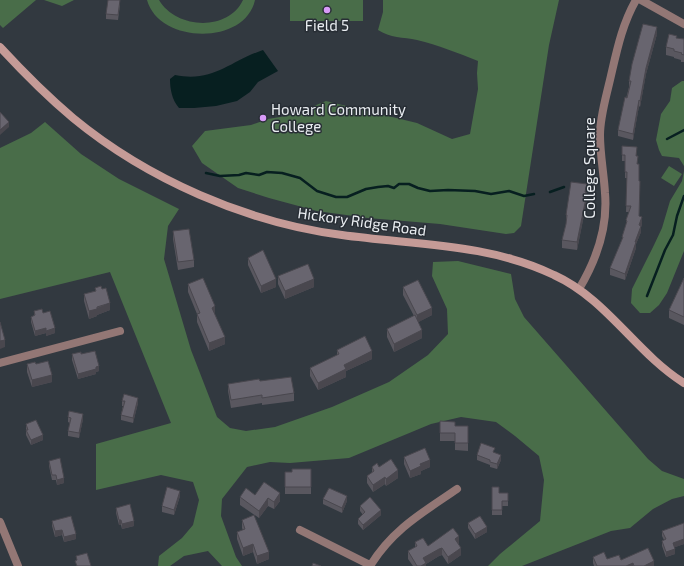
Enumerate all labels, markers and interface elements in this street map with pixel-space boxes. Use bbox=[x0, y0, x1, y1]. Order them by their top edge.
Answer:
marker: Field 5 bbox=[322, 5, 332, 15]
place label: Field 5 bbox=[305, 16, 349, 34]
place label: Howard Community College bbox=[271, 100, 406, 135]
marker: Howard Community College bbox=[258, 113, 268, 123]
street label: College Square bbox=[580, 117, 598, 219]
street label: Hickory Ridge Road bbox=[296, 203, 428, 239]

